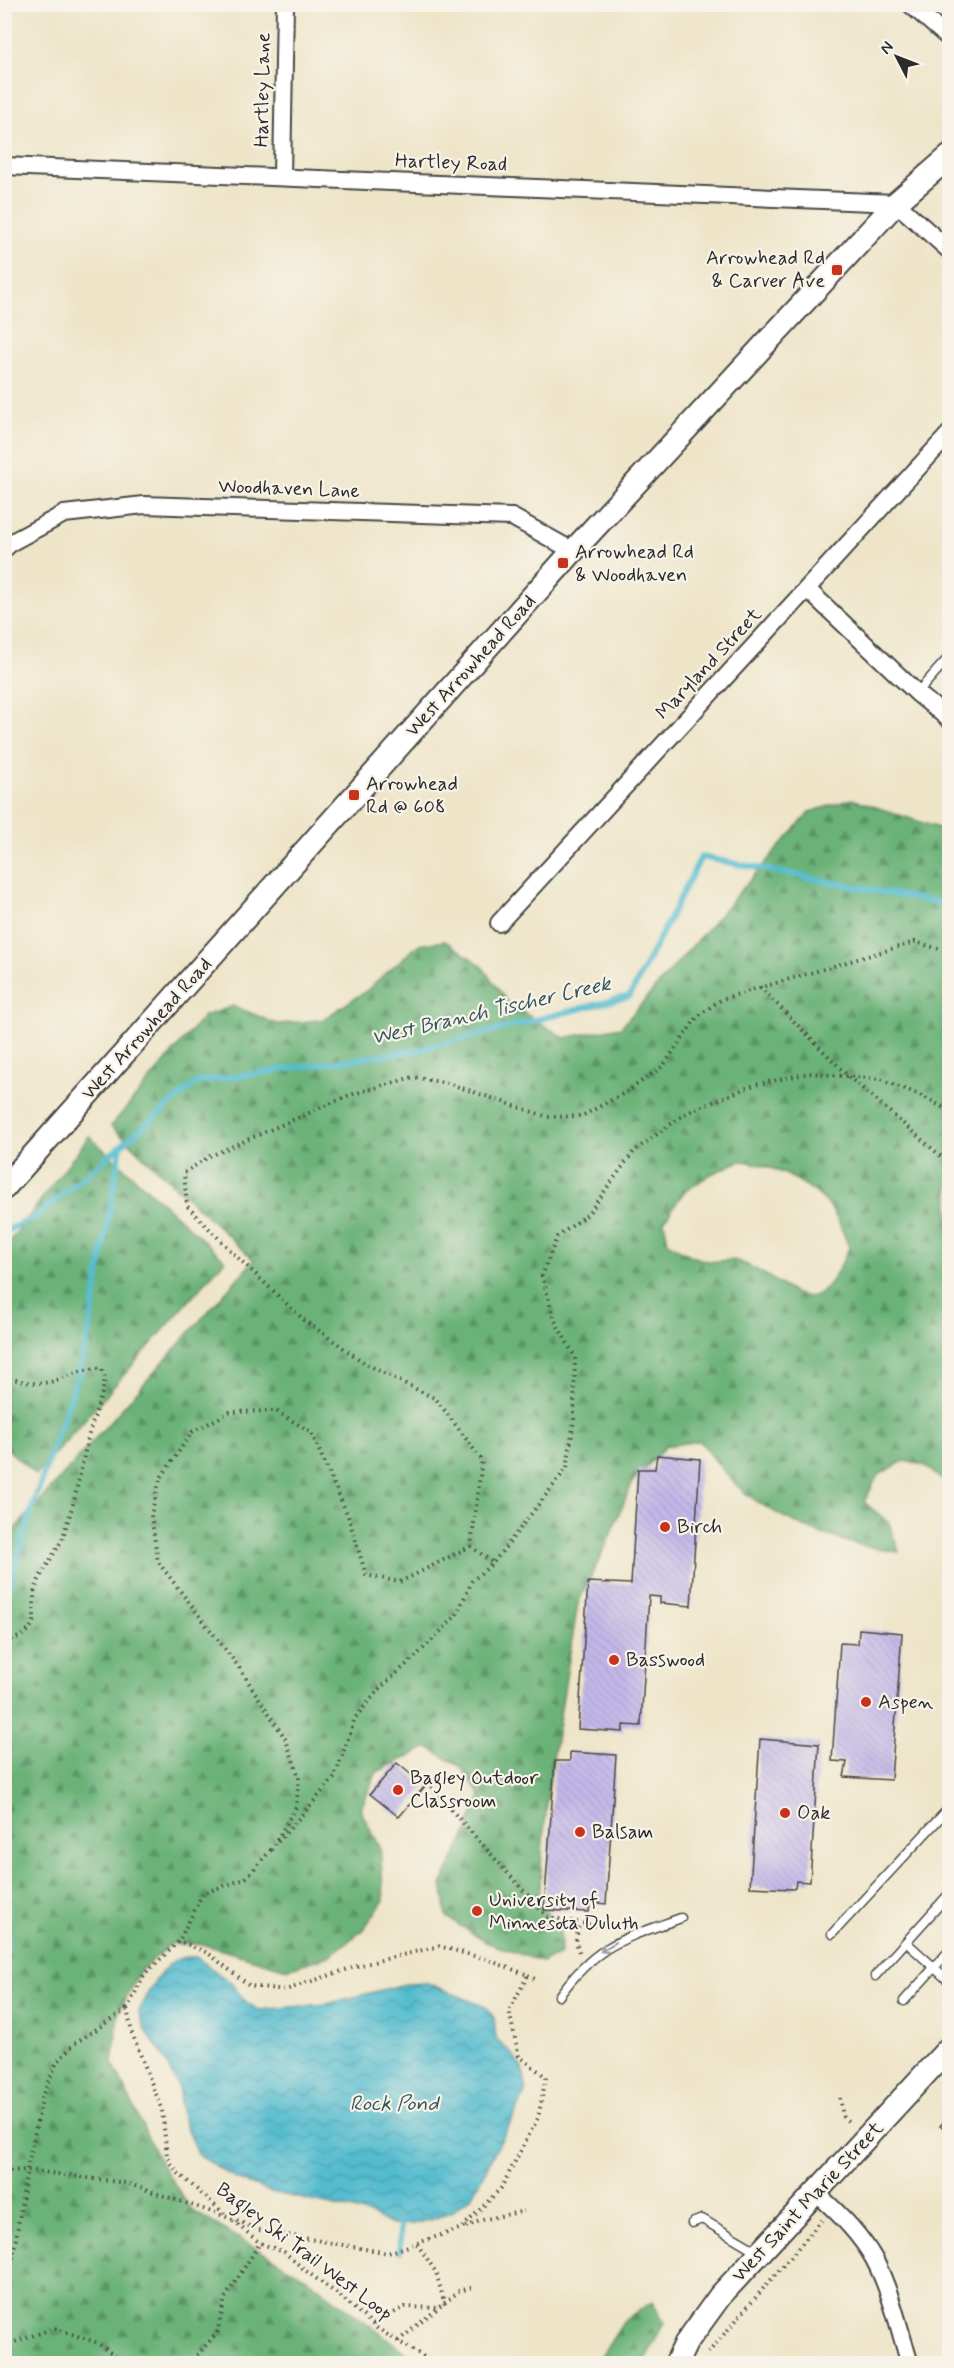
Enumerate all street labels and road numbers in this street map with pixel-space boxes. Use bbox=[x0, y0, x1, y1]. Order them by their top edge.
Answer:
street label: Hartley Lane bbox=[248, 32, 278, 148]
street label: Hartley Road bbox=[394, 148, 508, 178]
street label: Woodhaven Lane bbox=[218, 473, 360, 505]
street label: West Arrowhead Road bbox=[400, 589, 542, 743]
street label: Maryland Street bbox=[650, 602, 768, 726]
street label: West Arrowhead Road bbox=[76, 952, 218, 1106]
street label: West Saint Marie Street bbox=[726, 2115, 890, 2288]
street label: Bagley Ski Trail West Loop bbox=[209, 2177, 398, 2329]

